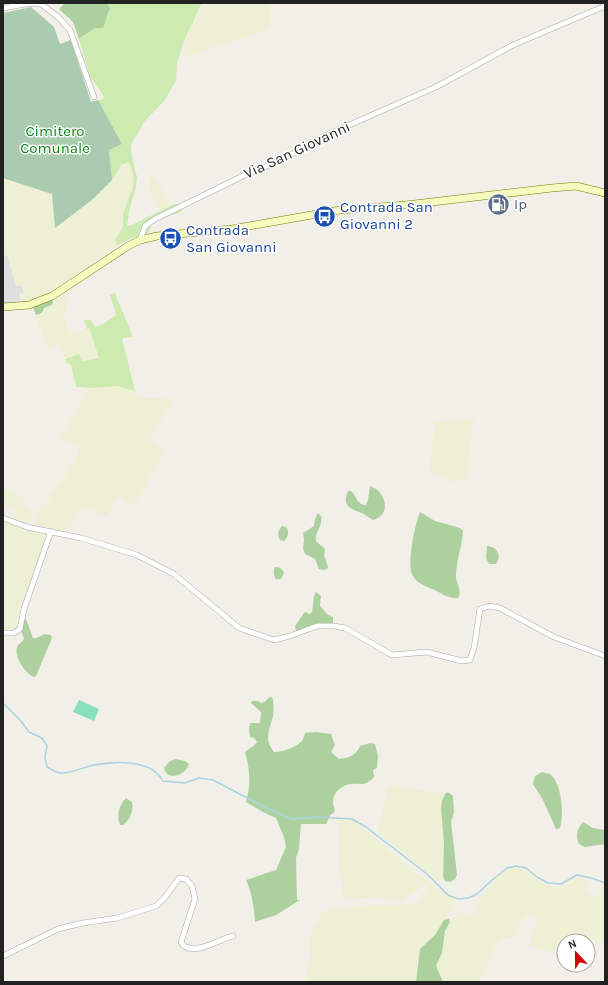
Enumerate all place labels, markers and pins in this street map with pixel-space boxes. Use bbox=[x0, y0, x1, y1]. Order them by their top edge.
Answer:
fuel station icon: Ip bbox=[485, 191, 511, 217]
place label: Ip bbox=[514, 195, 527, 213]
place label: Contrada San Giovanni 2 bbox=[340, 198, 433, 233]
bus stop icon: Contrada San Giovanni 2 bbox=[312, 203, 338, 229]
place label: Contrada San Giovanni bbox=[186, 221, 277, 256]
bus stop icon: Contrada San Giovanni bbox=[157, 226, 183, 252]

